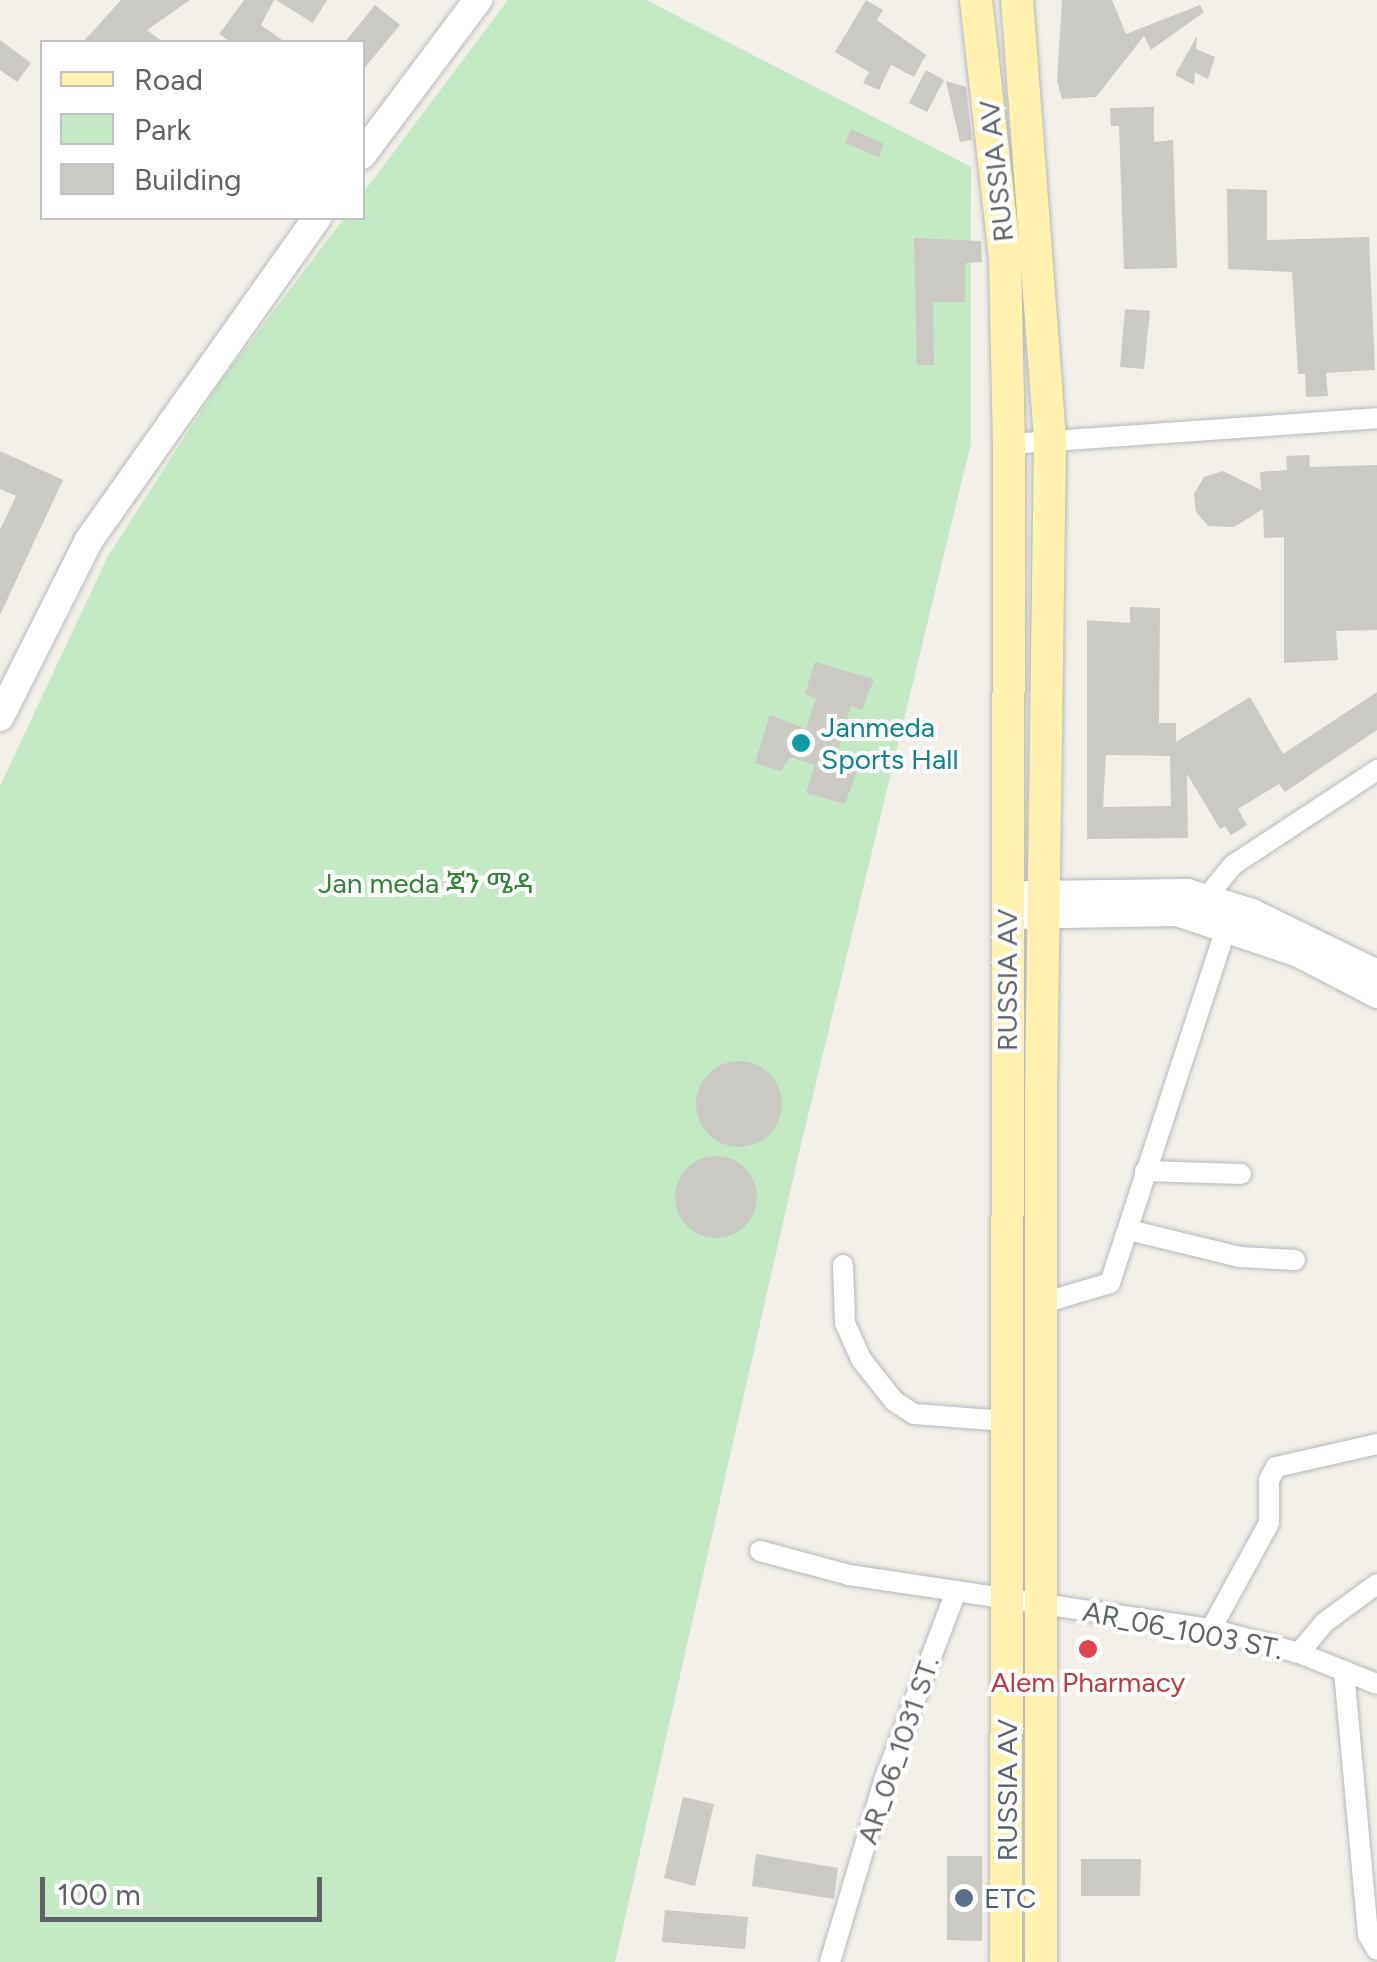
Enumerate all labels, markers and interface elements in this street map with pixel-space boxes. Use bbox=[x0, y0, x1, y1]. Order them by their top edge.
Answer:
legend bbox=[40, 40, 365, 220]
text: Road bbox=[134, 61, 203, 98]
street label: RUSSIA AV bbox=[972, 98, 1020, 244]
text: Park bbox=[134, 111, 191, 148]
text: Building bbox=[134, 161, 242, 198]
place label: Janmeda Sports Hall bbox=[821, 710, 959, 776]
marker: Janmeda Sports Hall bbox=[790, 732, 812, 754]
park label: Jan meda ጃን ሜዳ bbox=[318, 866, 534, 900]
street label: RUSSIA AV bbox=[990, 909, 1024, 1051]
street label: AR_06_1003 ST. bbox=[1080, 1594, 1286, 1666]
marker: Alem Pharmacy bbox=[1077, 1638, 1099, 1660]
street label: AR_06_1031 ST. bbox=[850, 1652, 946, 1848]
place label: Alem Pharmacy bbox=[991, 1665, 1185, 1699]
street label: RUSSIA AV bbox=[990, 1719, 1024, 1861]
scale bar bbox=[45, 1857, 328, 1919]
text: 100 m bbox=[57, 1876, 141, 1913]
place label: ETC bbox=[984, 1881, 1036, 1915]
marker: ETC bbox=[953, 1887, 975, 1909]

